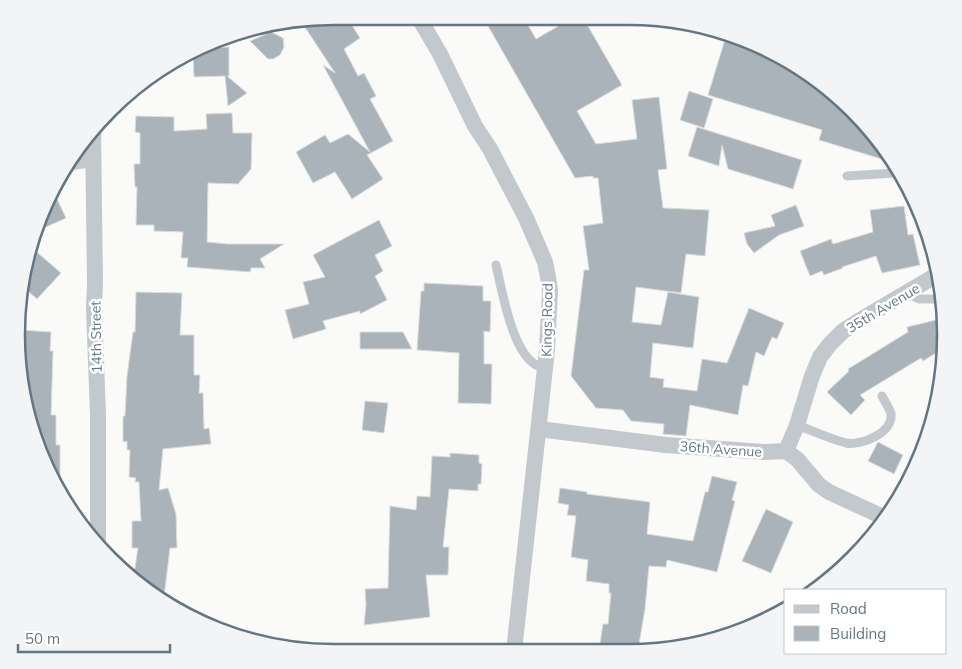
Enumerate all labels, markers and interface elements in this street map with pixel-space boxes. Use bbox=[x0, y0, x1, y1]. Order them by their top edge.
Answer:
street label: 35th Avenue bbox=[843, 279, 923, 337]
street label: Kings Road bbox=[537, 283, 557, 357]
street label: 14th Street bbox=[86, 301, 106, 373]
street label: 36th Avenue bbox=[679, 437, 763, 461]
legend bbox=[784, 589, 947, 654]
text: Road bbox=[830, 599, 867, 618]
scale bar bbox=[18, 622, 170, 654]
text: Building bbox=[830, 624, 886, 643]
text: 50 m bbox=[25, 629, 60, 648]

